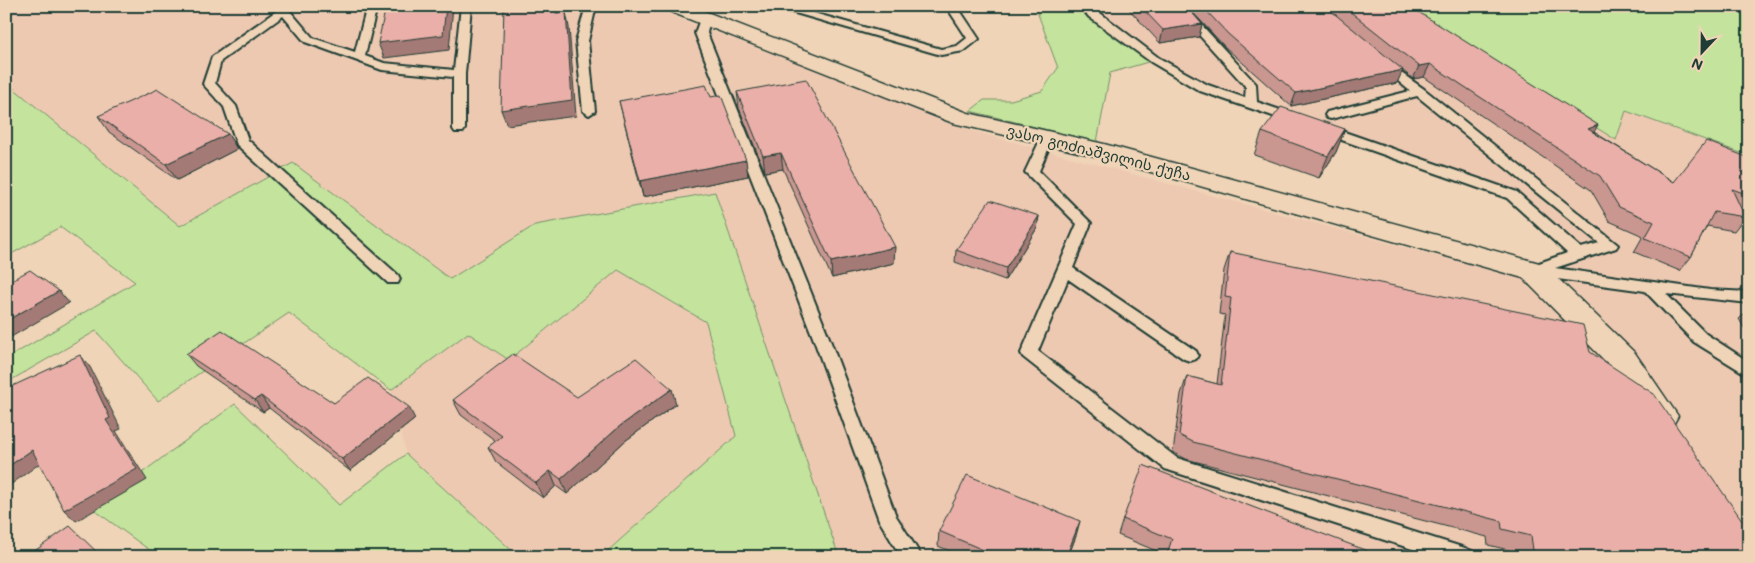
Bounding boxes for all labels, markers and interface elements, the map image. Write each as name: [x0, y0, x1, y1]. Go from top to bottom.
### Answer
north arrow: [1678, 28, 1728, 78]
text: N: [1688, 54, 1705, 75]
street label: ვასო გოძიაშვილის ქუჩა: [1005, 119, 1193, 185]

